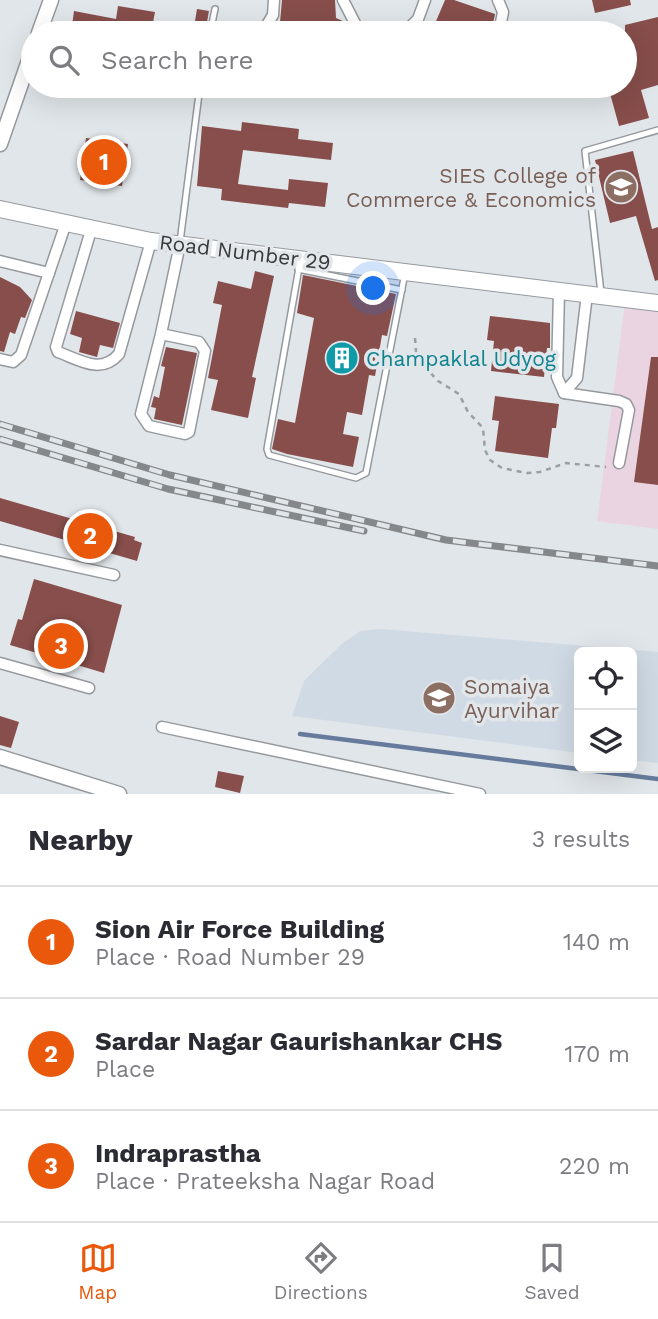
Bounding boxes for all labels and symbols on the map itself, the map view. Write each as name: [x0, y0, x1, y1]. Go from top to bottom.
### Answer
pin: 1: [81, 136, 127, 188]
place label: SIES College of Commerce & Economics: [346, 163, 596, 212]
school or university icon: SIES College of Commerce & Economics: [602, 168, 640, 206]
street label: Road Number 29: [158, 229, 332, 275]
your location: [356, 271, 390, 305]
building icon: Champaklal Udyog: [323, 339, 361, 377]
place label: Champaklal Udyog: [366, 346, 557, 371]
pin: 2: [67, 510, 113, 562]
pin: 3: [38, 620, 84, 672]
place label: Somaiya Ayurvihar: [464, 674, 560, 723]
school or university icon: Somaiya Ayurvihar: [420, 679, 458, 717]

